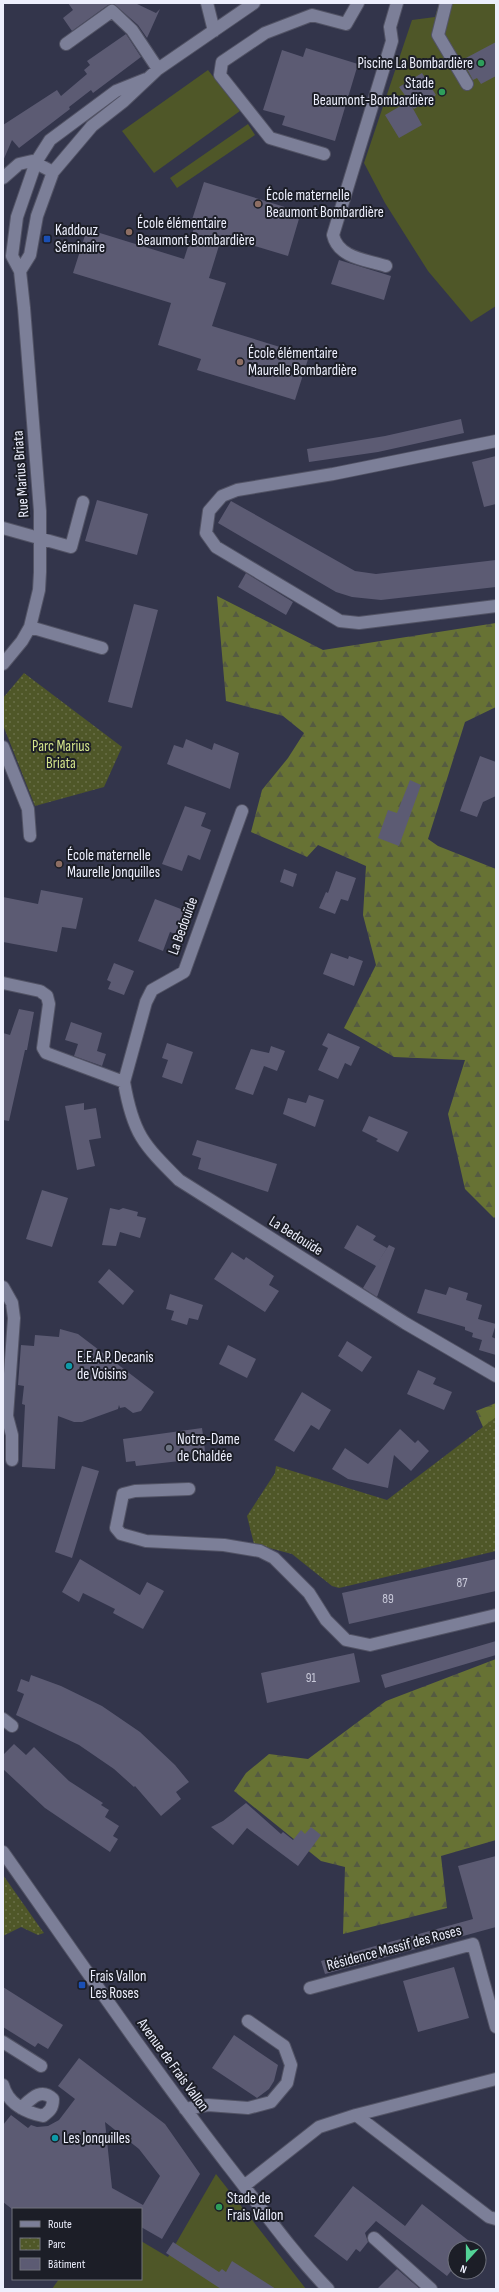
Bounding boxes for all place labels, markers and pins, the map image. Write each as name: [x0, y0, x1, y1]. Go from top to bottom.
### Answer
place label: Piscine La Bombardière: [357, 54, 473, 73]
marker: Piscine La Bombardière: [476, 58, 486, 68]
place label: Stade Beaumont-Bombardière: [313, 74, 434, 110]
marker: Stade Beaumont-Bombardière: [437, 87, 447, 97]
place label: École maternelle Beaumont Bombardière: [266, 186, 384, 222]
marker: École maternelle Beaumont Bombardière: [253, 199, 263, 209]
place label: École élémentaire Beaumont Bombardière: [137, 214, 255, 250]
place label: Kaddouz Séminaire: [55, 221, 105, 257]
marker: École élémentaire Beaumont Bombardière: [124, 227, 134, 237]
marker: Kaddouz Séminaire: [42, 234, 52, 244]
place label: École élémentaire Maurelle Bombardière: [248, 344, 357, 380]
marker: École élémentaire Maurelle Bombardière: [235, 357, 245, 367]
place label: École maternelle Maurelle Jonquilles: [67, 846, 160, 882]
marker: École maternelle Maurelle Jonquilles: [54, 859, 64, 869]
place label: E.E.A.P. Decanis de Voisins: [77, 1348, 154, 1384]
marker: E.E.A.P. Decanis de Voisins: [64, 1361, 74, 1371]
place label: Notre-Dame de Chaldée: [177, 1430, 240, 1466]
marker: Notre-Dame de Chaldée: [164, 1443, 174, 1453]
place label: Frais Vallon Les Roses: [90, 1967, 146, 2003]
marker: Frais Vallon Les Roses: [77, 1980, 87, 1990]
place label: Les Jonquilles: [63, 2129, 130, 2148]
marker: Les Jonquilles: [50, 2133, 60, 2143]
place label: Stade de Frais Vallon: [227, 2189, 283, 2225]
marker: Stade de Frais Vallon: [214, 2202, 224, 2212]

